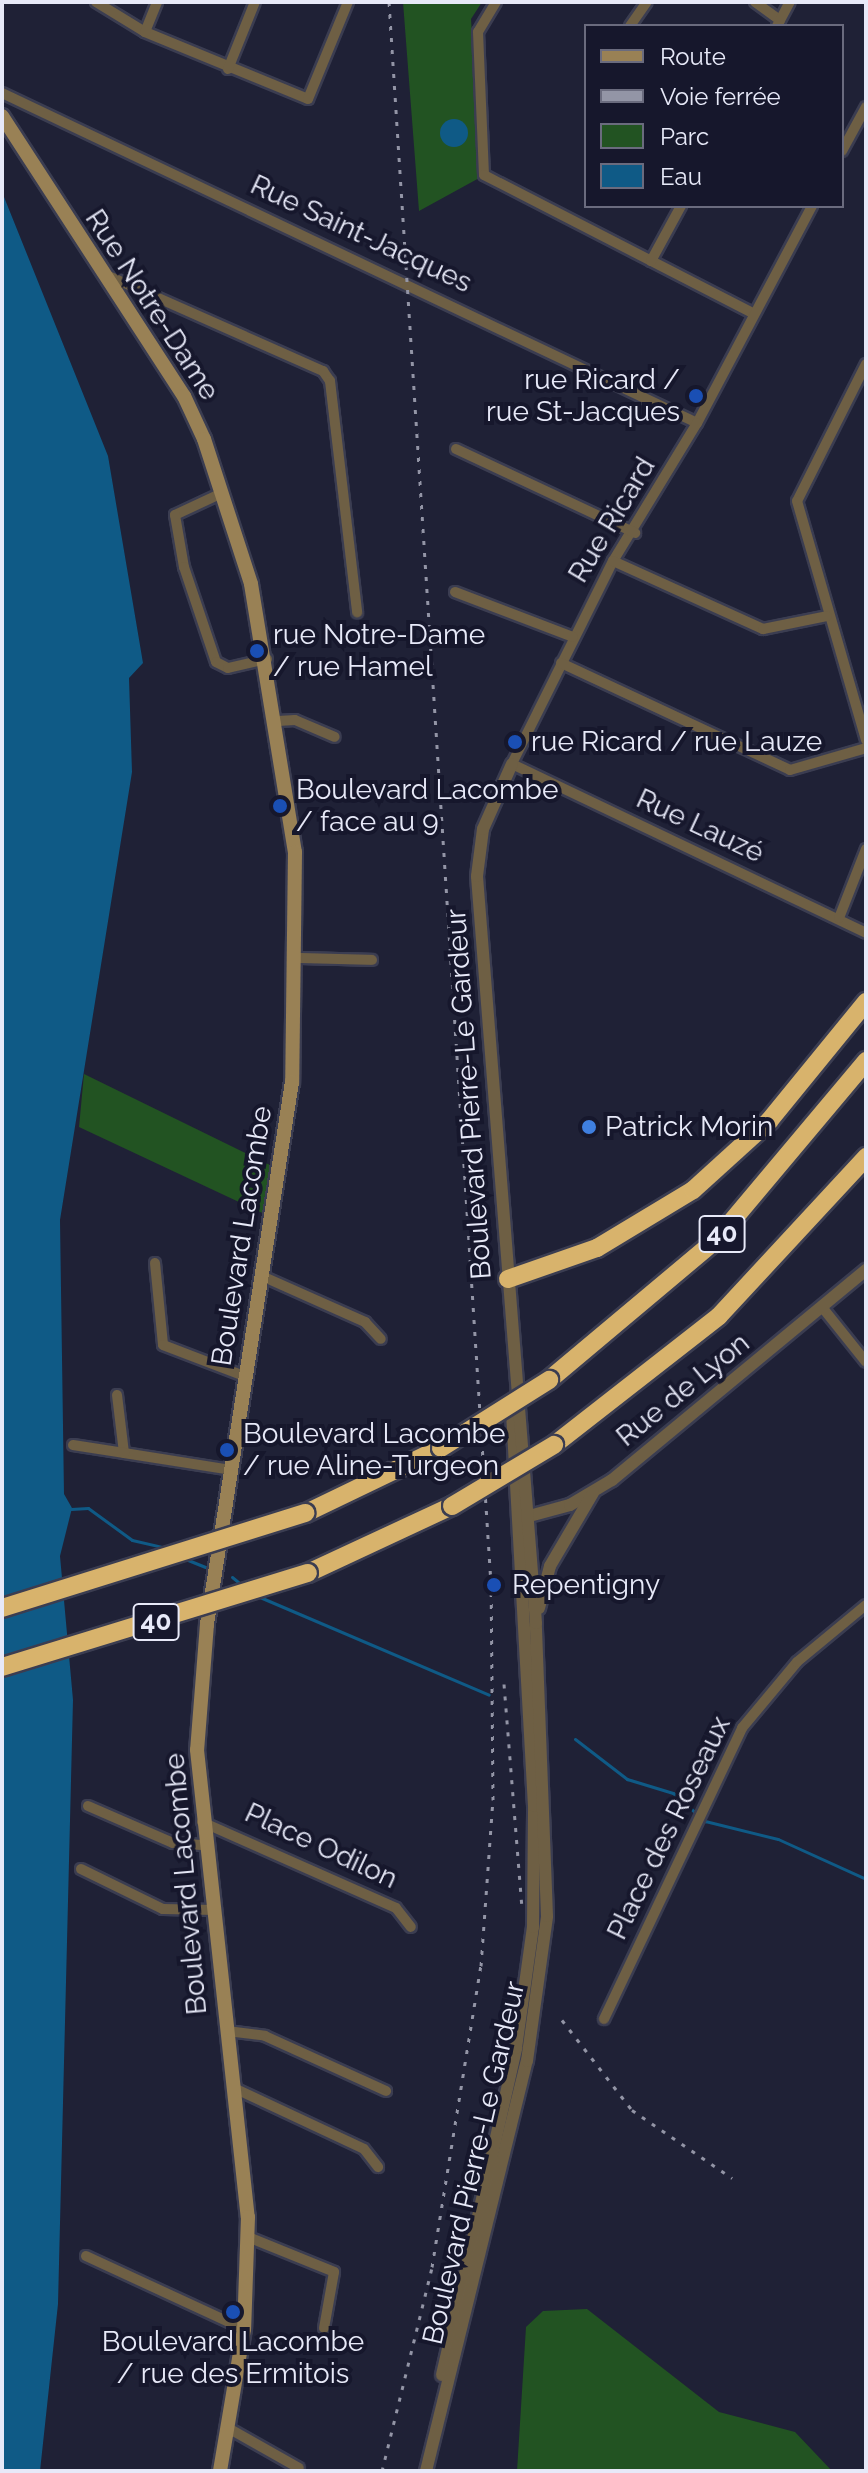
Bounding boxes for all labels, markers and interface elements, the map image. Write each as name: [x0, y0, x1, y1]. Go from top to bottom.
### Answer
legend: [584, 24, 844, 208]
text: Route: [660, 42, 726, 71]
text: Voie ferrée: [660, 82, 781, 111]
text: Parc: [660, 122, 709, 151]
text: Eau: [660, 162, 702, 191]
street label: Rue Saint-Jacques: [245, 168, 477, 300]
street label: Rue Notre-Dame: [78, 203, 226, 407]
place label: rue Ricard / rue St-Jacques: [486, 363, 680, 429]
marker: rue Ricard / rue St-Jacques: [687, 387, 705, 405]
street label: Rue Ricard: [562, 451, 662, 589]
place label: rue Notre-Dame / rue Hamel: [273, 618, 485, 684]
marker: rue Notre-Dame / rue Hamel: [248, 642, 266, 660]
place label: rue Ricard / rue Lauze: [531, 725, 822, 759]
marker: rue Ricard / rue Lauze: [506, 733, 524, 751]
place label: Boulevard Lacombe / face au 9: [296, 773, 558, 839]
street label: Rue Lauzé: [631, 782, 769, 870]
marker: Boulevard Lacombe / face au 9: [271, 797, 289, 815]
street label: Boulevard Pierre-Le Gardeur: [439, 908, 499, 1280]
street label: Boulevard Lacombe: [205, 1104, 279, 1368]
place label: Patrick Morin: [605, 1110, 773, 1144]
marker: Patrick Morin: [580, 1118, 598, 1136]
road number: 40: [698, 1212, 746, 1256]
street label: Rue de Lyon: [610, 1326, 756, 1454]
place label: Boulevard Lacombe / rue Aline-Turgeon: [243, 1417, 505, 1483]
marker: Boulevard Lacombe / rue Aline-Turgeon: [218, 1441, 236, 1459]
place label: Repentigny: [512, 1568, 660, 1602]
marker: Repentigny: [483, 1574, 505, 1596]
road number: 40: [132, 1600, 180, 1644]
street label: Place des Roseaux: [600, 1711, 738, 1945]
street label: Boulevard Lacombe: [158, 1752, 214, 2016]
street label: Place Odilon: [239, 1796, 403, 1896]
street label: Boulevard Pierre-Le Gardeur: [416, 1978, 532, 2348]
marker: Boulevard Lacombe / rue des Ermitois: [224, 2303, 242, 2321]
place label: Boulevard Lacombe / rue des Ermitois: [102, 2325, 364, 2391]

